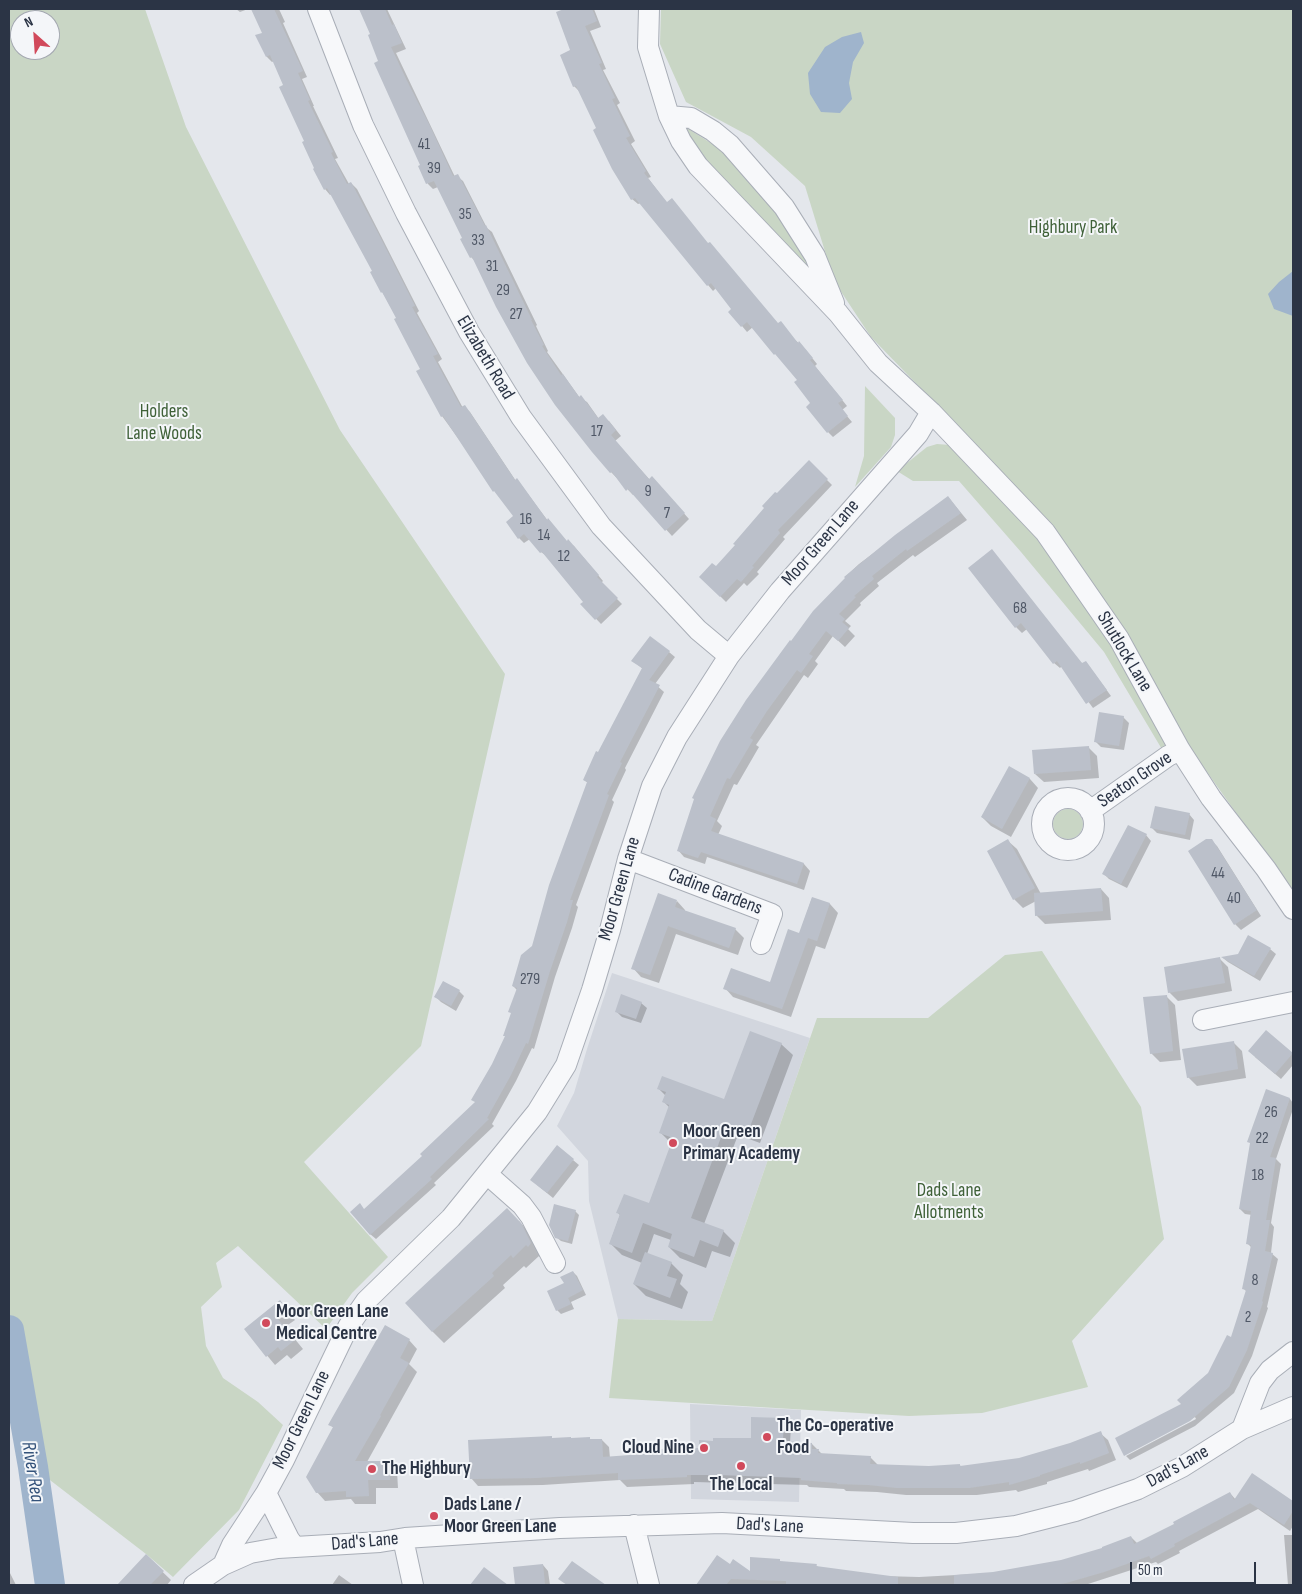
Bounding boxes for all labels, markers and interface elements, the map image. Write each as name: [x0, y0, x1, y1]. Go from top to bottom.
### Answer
north arrow: [10, 10, 60, 60]
text: N: [22, 13, 36, 31]
house number: 41: [418, 135, 430, 155]
house number: 39: [427, 159, 441, 179]
house number: 35: [458, 205, 472, 225]
park label: Highbury Park: [1029, 217, 1117, 239]
house number: 33: [471, 231, 485, 251]
house number: 31: [486, 257, 498, 277]
house number: 29: [496, 281, 510, 301]
house number: 27: [509, 305, 523, 325]
street label: Elizabeth Road: [451, 312, 519, 404]
park label: Holders Lane Woods: [126, 401, 202, 445]
house number: 17: [591, 422, 603, 442]
house number: 9: [644, 482, 652, 502]
street label: Moor Green Lane: [777, 495, 865, 591]
house number: 7: [664, 504, 670, 524]
house number: 16: [520, 510, 532, 530]
house number: 14: [538, 526, 550, 546]
house number: 12: [558, 547, 570, 567]
house number: 68: [1013, 599, 1027, 619]
street label: Shutlock Lane: [1091, 608, 1157, 696]
street label: Seaton Grove: [1093, 747, 1177, 813]
street label: Moor Green Lane: [594, 835, 646, 943]
street label: Cadine Gardens: [665, 864, 765, 920]
house number: 44: [1211, 864, 1225, 884]
house number: 40: [1227, 889, 1241, 909]
house number: 279: [520, 970, 540, 990]
house number: 26: [1264, 1103, 1278, 1123]
place label: Moor Green Primary Academy: [683, 1121, 800, 1165]
house number: 22: [1255, 1129, 1269, 1149]
marker: Moor Green Primary Academy: [667, 1137, 679, 1149]
house number: 18: [1252, 1166, 1264, 1186]
park label: Dads Lane Allotments: [914, 1180, 984, 1224]
house number: 8: [1251, 1271, 1259, 1291]
place label: Moor Green Lane Medical Centre: [276, 1301, 389, 1345]
house number: 2: [1245, 1308, 1251, 1328]
marker: Moor Green Lane Medical Centre: [260, 1317, 272, 1329]
street label: Moor Green Lane: [268, 1367, 336, 1473]
place label: The Co-operative Food: [777, 1415, 894, 1459]
marker: The Co-operative Food: [761, 1431, 773, 1443]
place label: Cloud Nine: [622, 1437, 694, 1459]
water label: River Rea: [15, 1440, 49, 1504]
street label: Dad's Lane: [1143, 1441, 1213, 1493]
marker: Cloud Nine: [698, 1442, 710, 1454]
place label: The Highbury: [382, 1458, 471, 1480]
marker: The Local: [735, 1460, 747, 1472]
marker: The Highbury: [366, 1463, 378, 1475]
place label: The Local: [710, 1474, 772, 1496]
place label: Dads Lane / Moor Green Lane: [444, 1494, 557, 1538]
marker: Dads Lane / Moor Green Lane: [428, 1510, 440, 1522]
street label: Dad's Lane: [736, 1513, 804, 1539]
street label: Dad's Lane: [330, 1528, 400, 1556]
scale bar: [1132, 1552, 1258, 1584]
text: 50 m: [1138, 1561, 1163, 1580]

